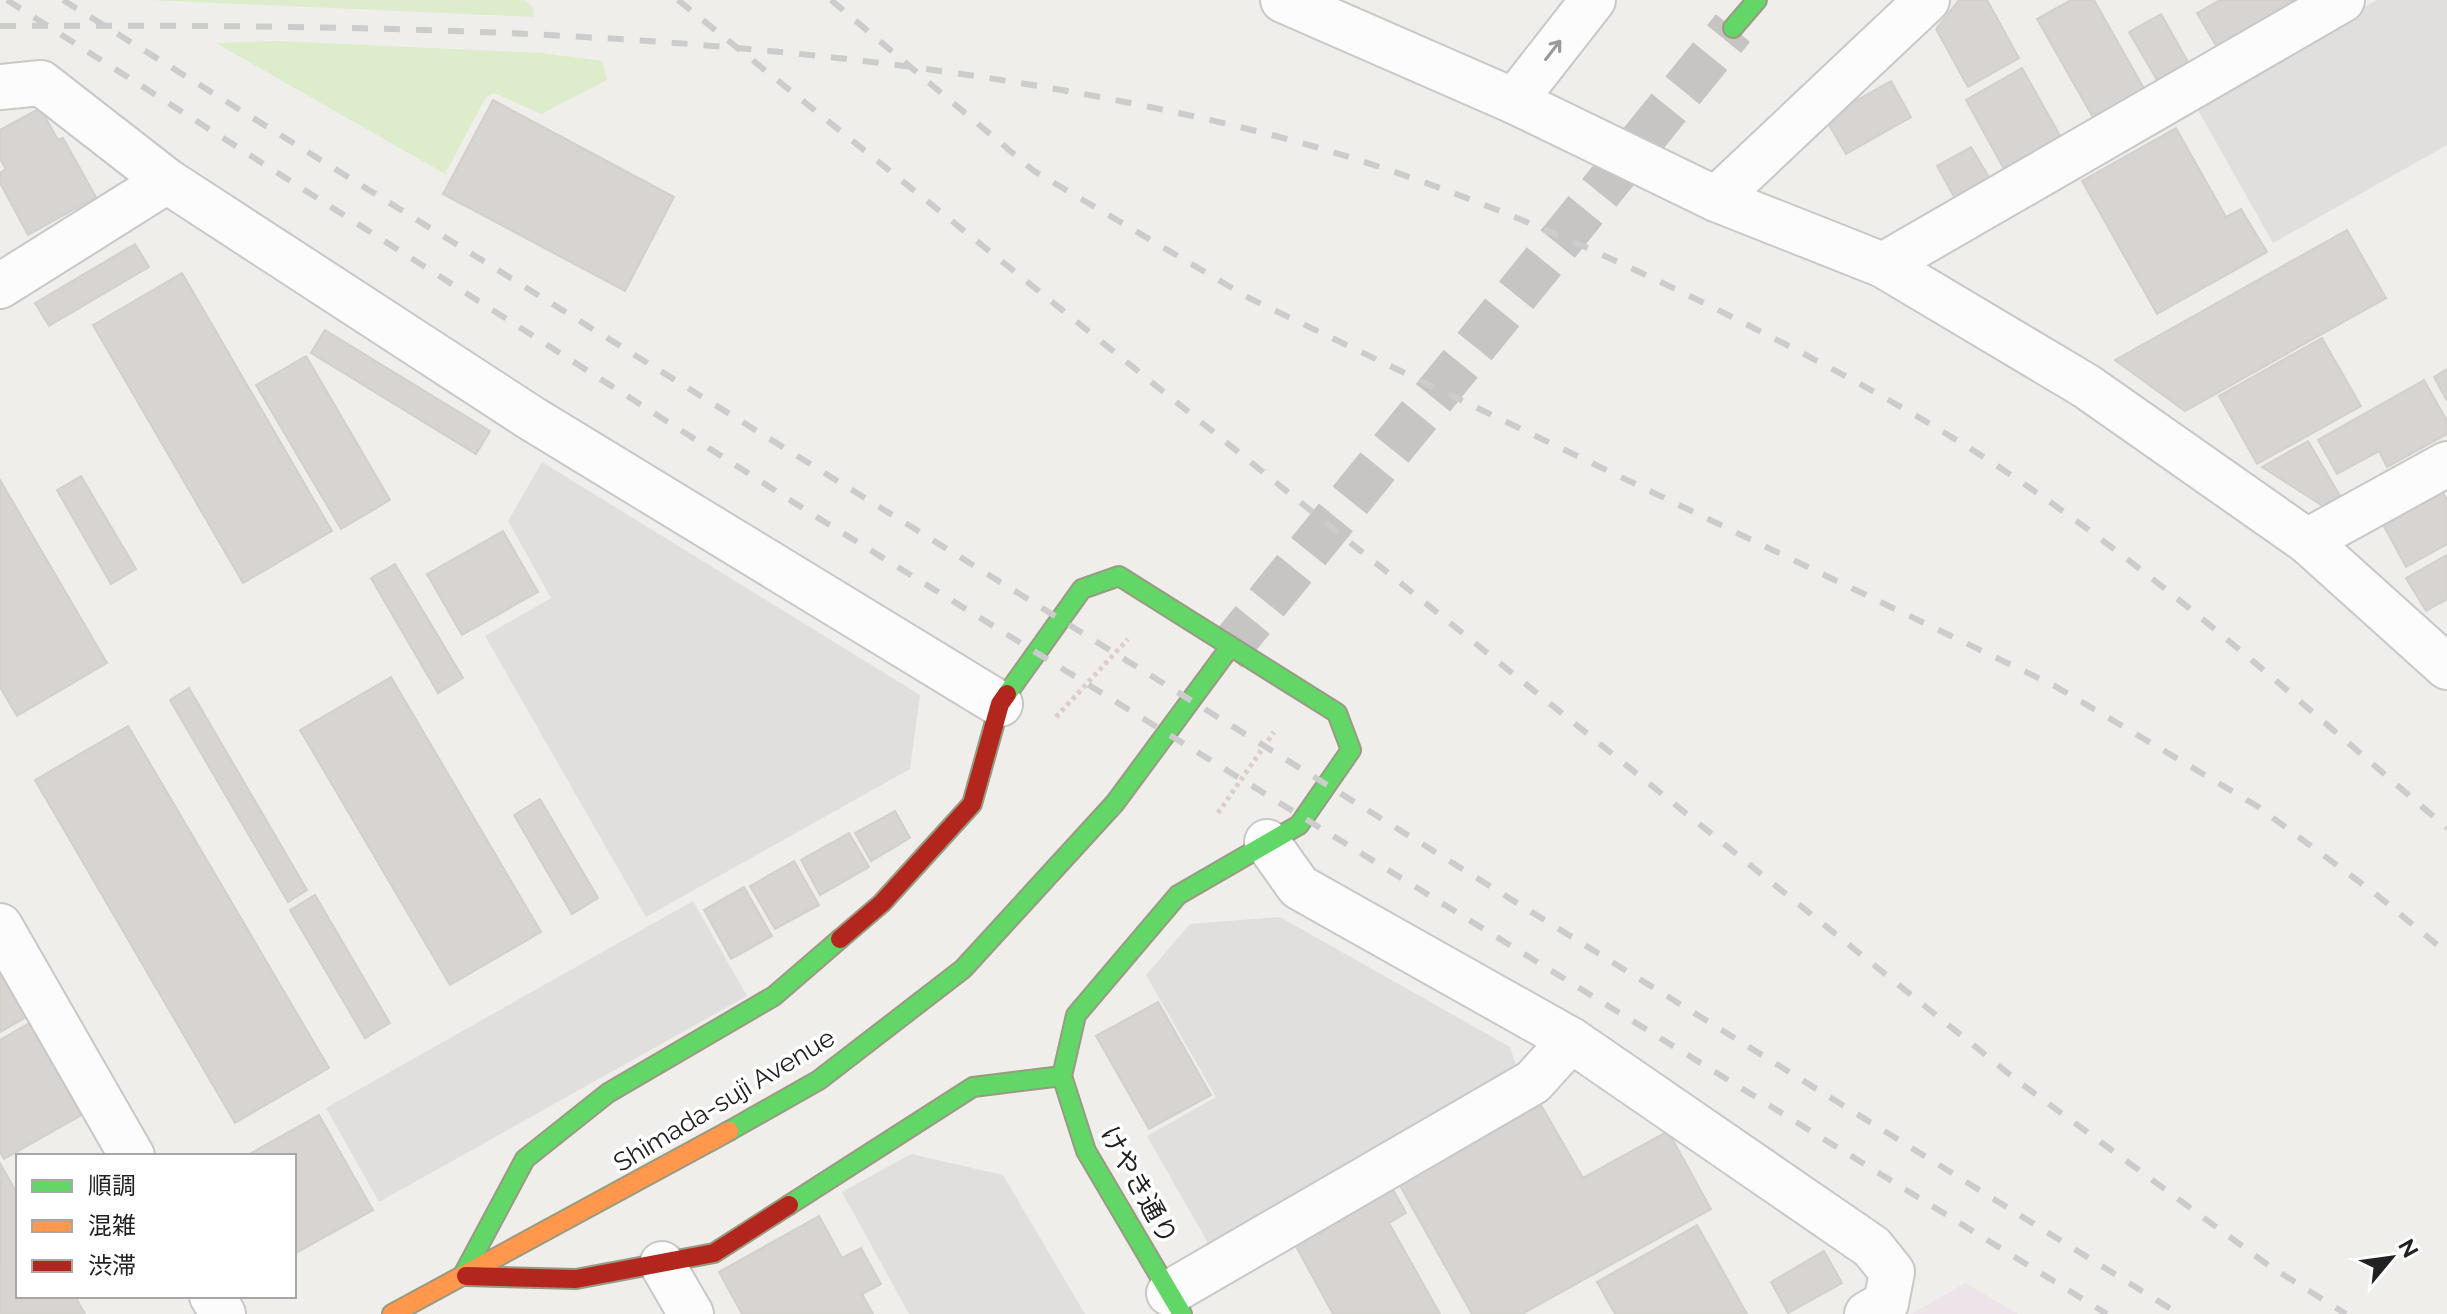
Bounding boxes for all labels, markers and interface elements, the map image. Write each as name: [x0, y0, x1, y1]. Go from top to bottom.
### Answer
one-way arrow: [1545, 40, 1562, 61]
street label: Shimada-suji Avenue: [608, 1022, 840, 1178]
street label: けやき通り: [1094, 1121, 1184, 1249]
legend: [16, 1154, 296, 1298]
text: 順調: [88, 1171, 136, 1200]
text: 混雑: [88, 1211, 136, 1240]
north arrow: [2351, 1218, 2431, 1298]
text: N: [2393, 1235, 2424, 1262]
text: 渋滞: [88, 1251, 136, 1280]

